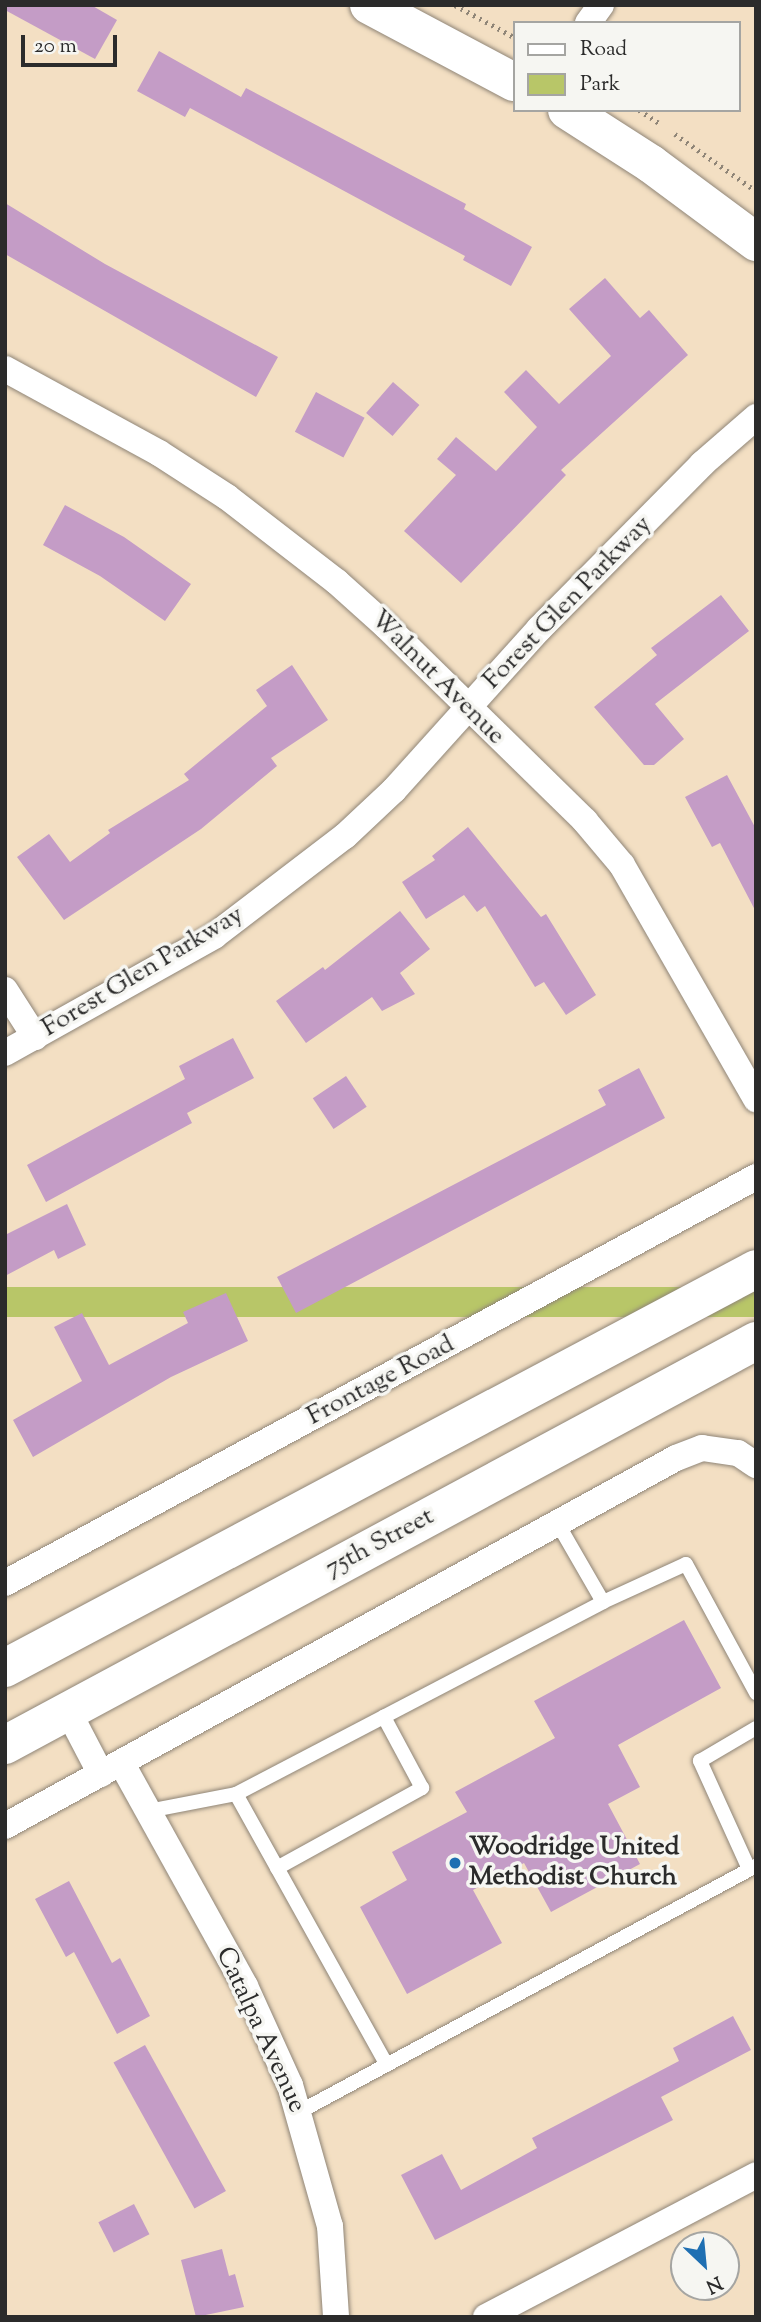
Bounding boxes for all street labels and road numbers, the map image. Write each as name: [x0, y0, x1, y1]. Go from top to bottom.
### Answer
street label: Forest Glen Parkway: [477, 510, 659, 696]
street label: Walnut Avenue: [363, 604, 511, 752]
street label: Forest Glen Parkway: [37, 900, 249, 1044]
street label: Frontage Road: [302, 1329, 460, 1433]
street label: 75th Street: [320, 1501, 440, 1585]
street label: Catalpa Avenue: [208, 1942, 312, 2118]

